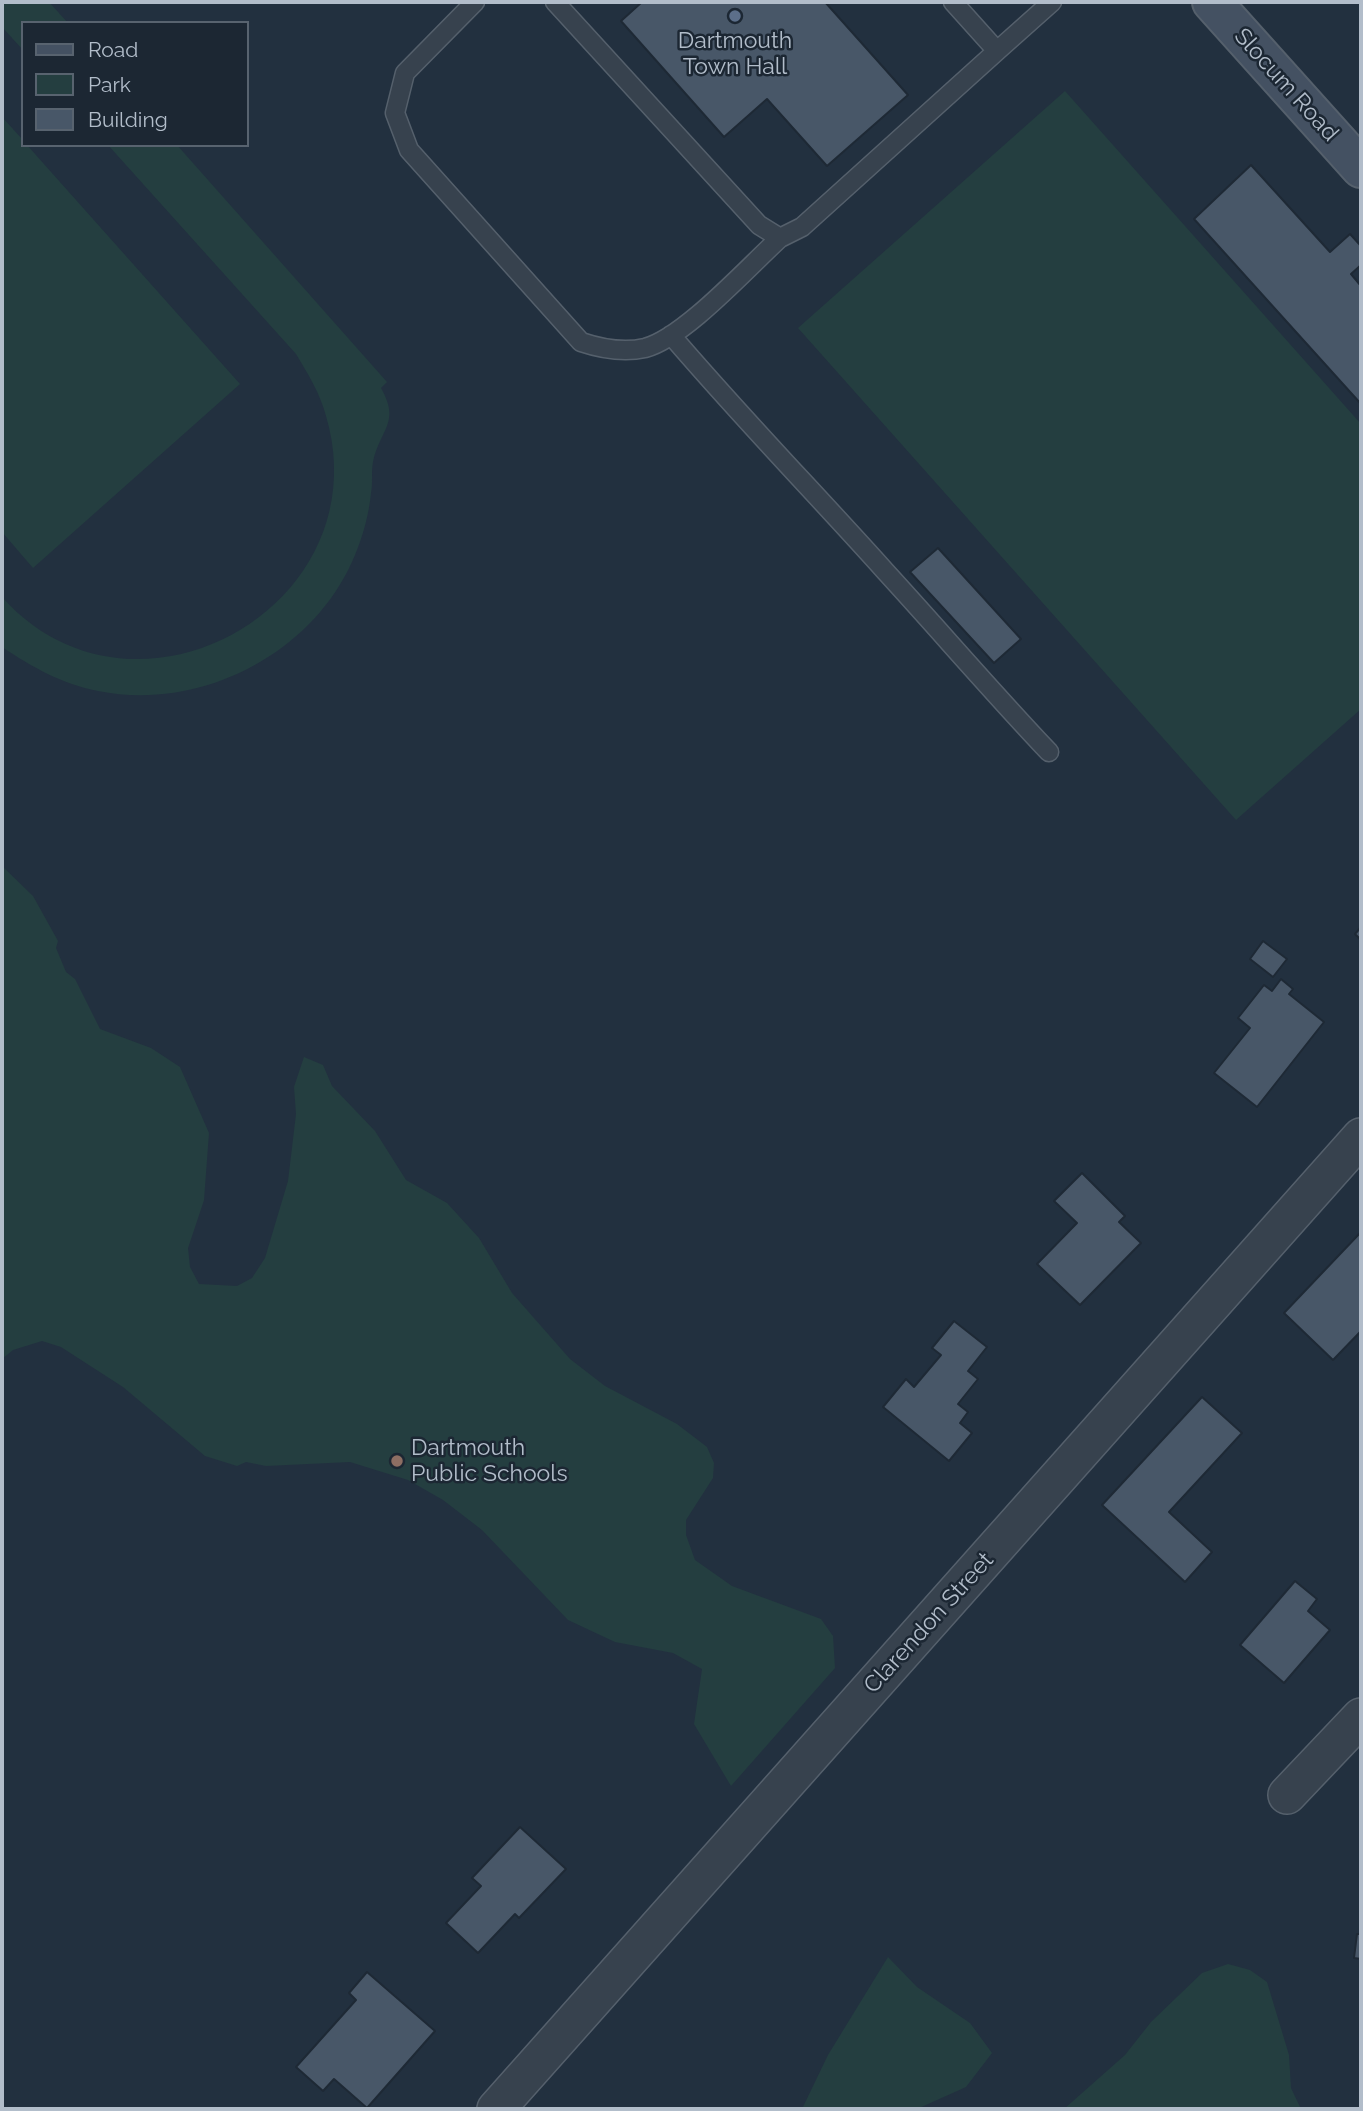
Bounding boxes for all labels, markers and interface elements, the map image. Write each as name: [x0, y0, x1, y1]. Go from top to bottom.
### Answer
marker: Dartmouth Town Hall: [727, 8, 743, 24]
legend: [21, 21, 248, 147]
street label: Slocum Road: [1228, 23, 1344, 147]
place label: Dartmouth Town Hall: [678, 27, 792, 81]
text: Road: [88, 37, 138, 62]
text: Park: [88, 72, 131, 97]
text: Building: [88, 107, 168, 132]
place label: Dartmouth Public Schools: [411, 1434, 568, 1488]
marker: Dartmouth Public Schools: [389, 1453, 405, 1469]
street label: Clarendon Street: [858, 1547, 1000, 1699]

